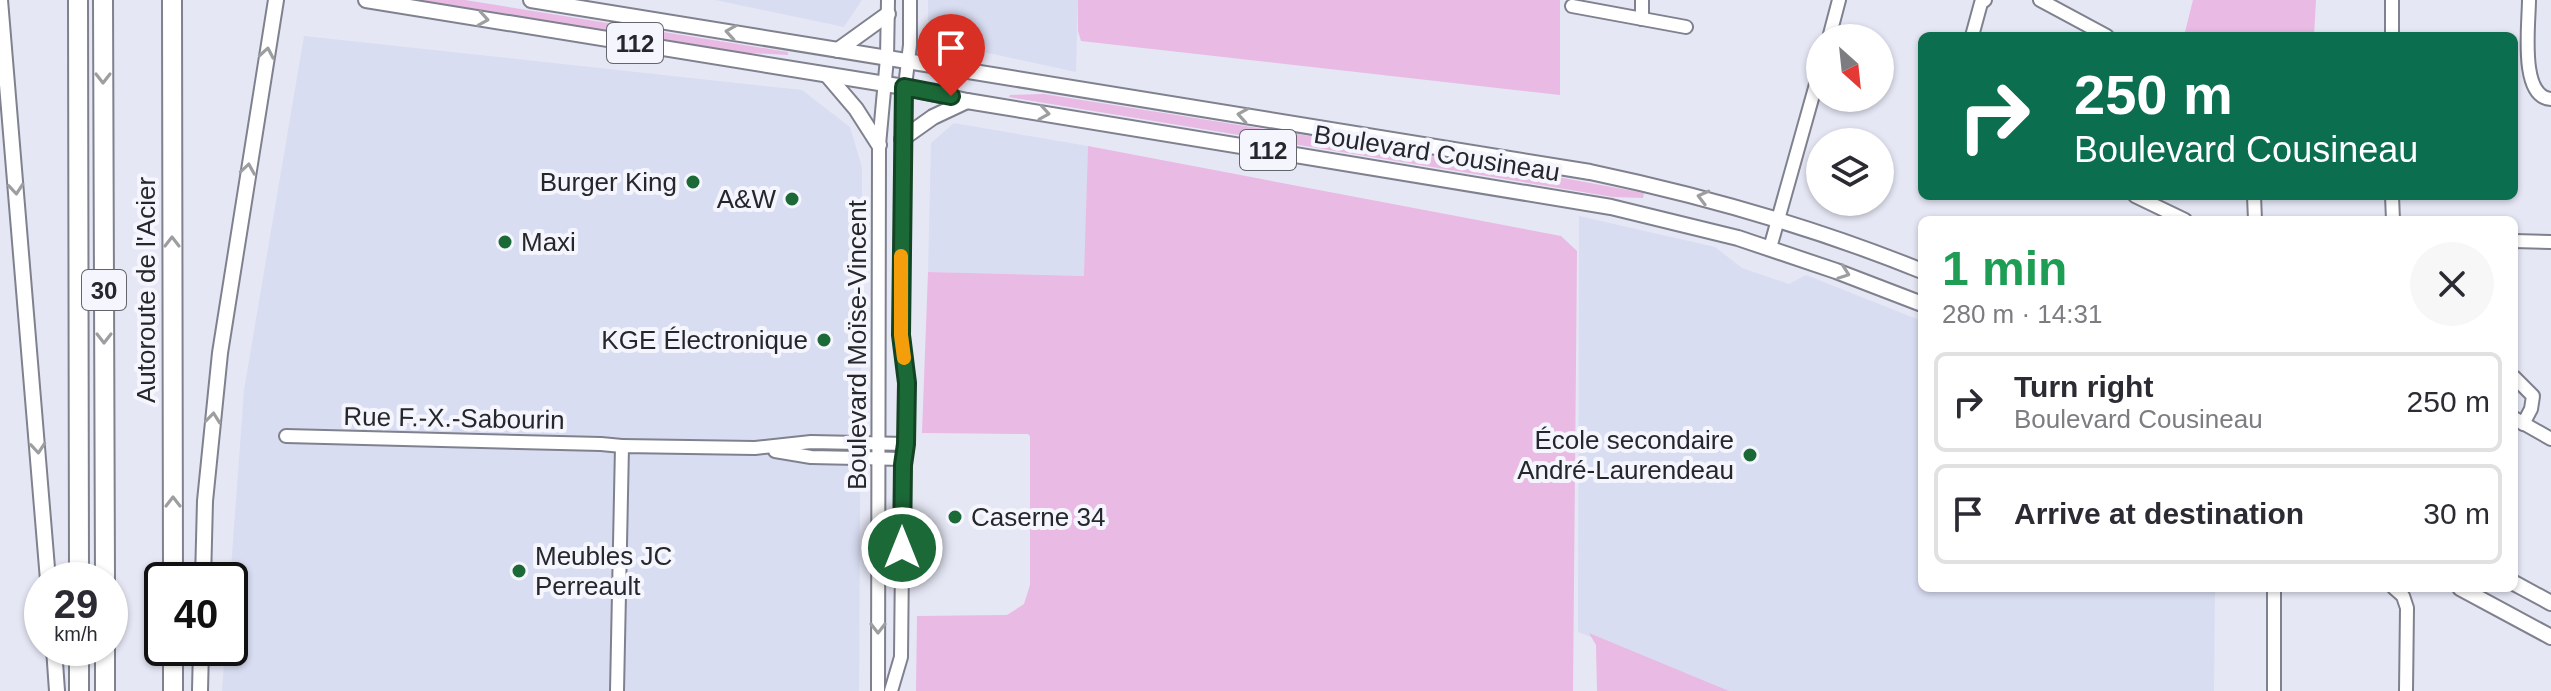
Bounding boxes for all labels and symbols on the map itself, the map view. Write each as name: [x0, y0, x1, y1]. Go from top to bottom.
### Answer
one-way arrow: [476, 10, 490, 27]
pin: [917, 14.0, 985, 96]
road number: 112: [607, 23, 663, 63]
north arrow: [1806, 24, 1894, 112]
one-way arrow: [724, 25, 738, 42]
one-way arrow: [258, 46, 275, 60]
one-way arrow: [94, 72, 112, 85]
one-way arrow: [1037, 104, 1051, 121]
one-way arrow: [1236, 107, 1249, 124]
street label: Boulevard Cousineau: [1312, 119, 1562, 187]
road number: 112: [1240, 130, 1296, 170]
one-way arrow: [239, 162, 256, 176]
place label: Burger King: [540, 167, 677, 197]
marker: Burger King: [684, 173, 702, 191]
street label: Autoroute de l'Acier: [131, 177, 161, 403]
one-way arrow: [8, 183, 25, 196]
place label: A&W: [717, 184, 776, 214]
marker: A&W: [783, 190, 801, 208]
one-way arrow: [1696, 190, 1710, 206]
street label: Boulevard Moïse-Vincent: [842, 199, 872, 490]
place label: Maxi: [521, 227, 576, 257]
marker: Maxi: [496, 233, 514, 251]
one-way arrow: [163, 235, 181, 248]
one-way arrow: [1836, 263, 1850, 280]
road number: 30: [82, 270, 126, 310]
place label: KGE Électronique: [601, 325, 808, 355]
marker: KGE Électronique: [815, 331, 833, 349]
one-way arrow: [95, 332, 113, 345]
street label: Rue F.-X.-Sabourin: [343, 401, 565, 435]
one-way arrow: [205, 412, 222, 425]
place label: École secondaire André-Laurendeau: [1517, 425, 1734, 485]
one-way arrow: [29, 442, 46, 455]
marker: École secondaire André-Laurendeau: [1741, 446, 1759, 464]
one-way arrow: [164, 495, 182, 508]
place label: Caserne 34: [971, 502, 1105, 532]
position arrow: [860, 506, 944, 590]
marker: Caserne 34: [946, 508, 964, 526]
place label: Meubles JC Perreault: [535, 541, 672, 601]
speed limit sign: 40: [144, 562, 248, 666]
marker: Meubles JC Perreault: [510, 562, 528, 580]
one-way arrow: [869, 622, 887, 635]

